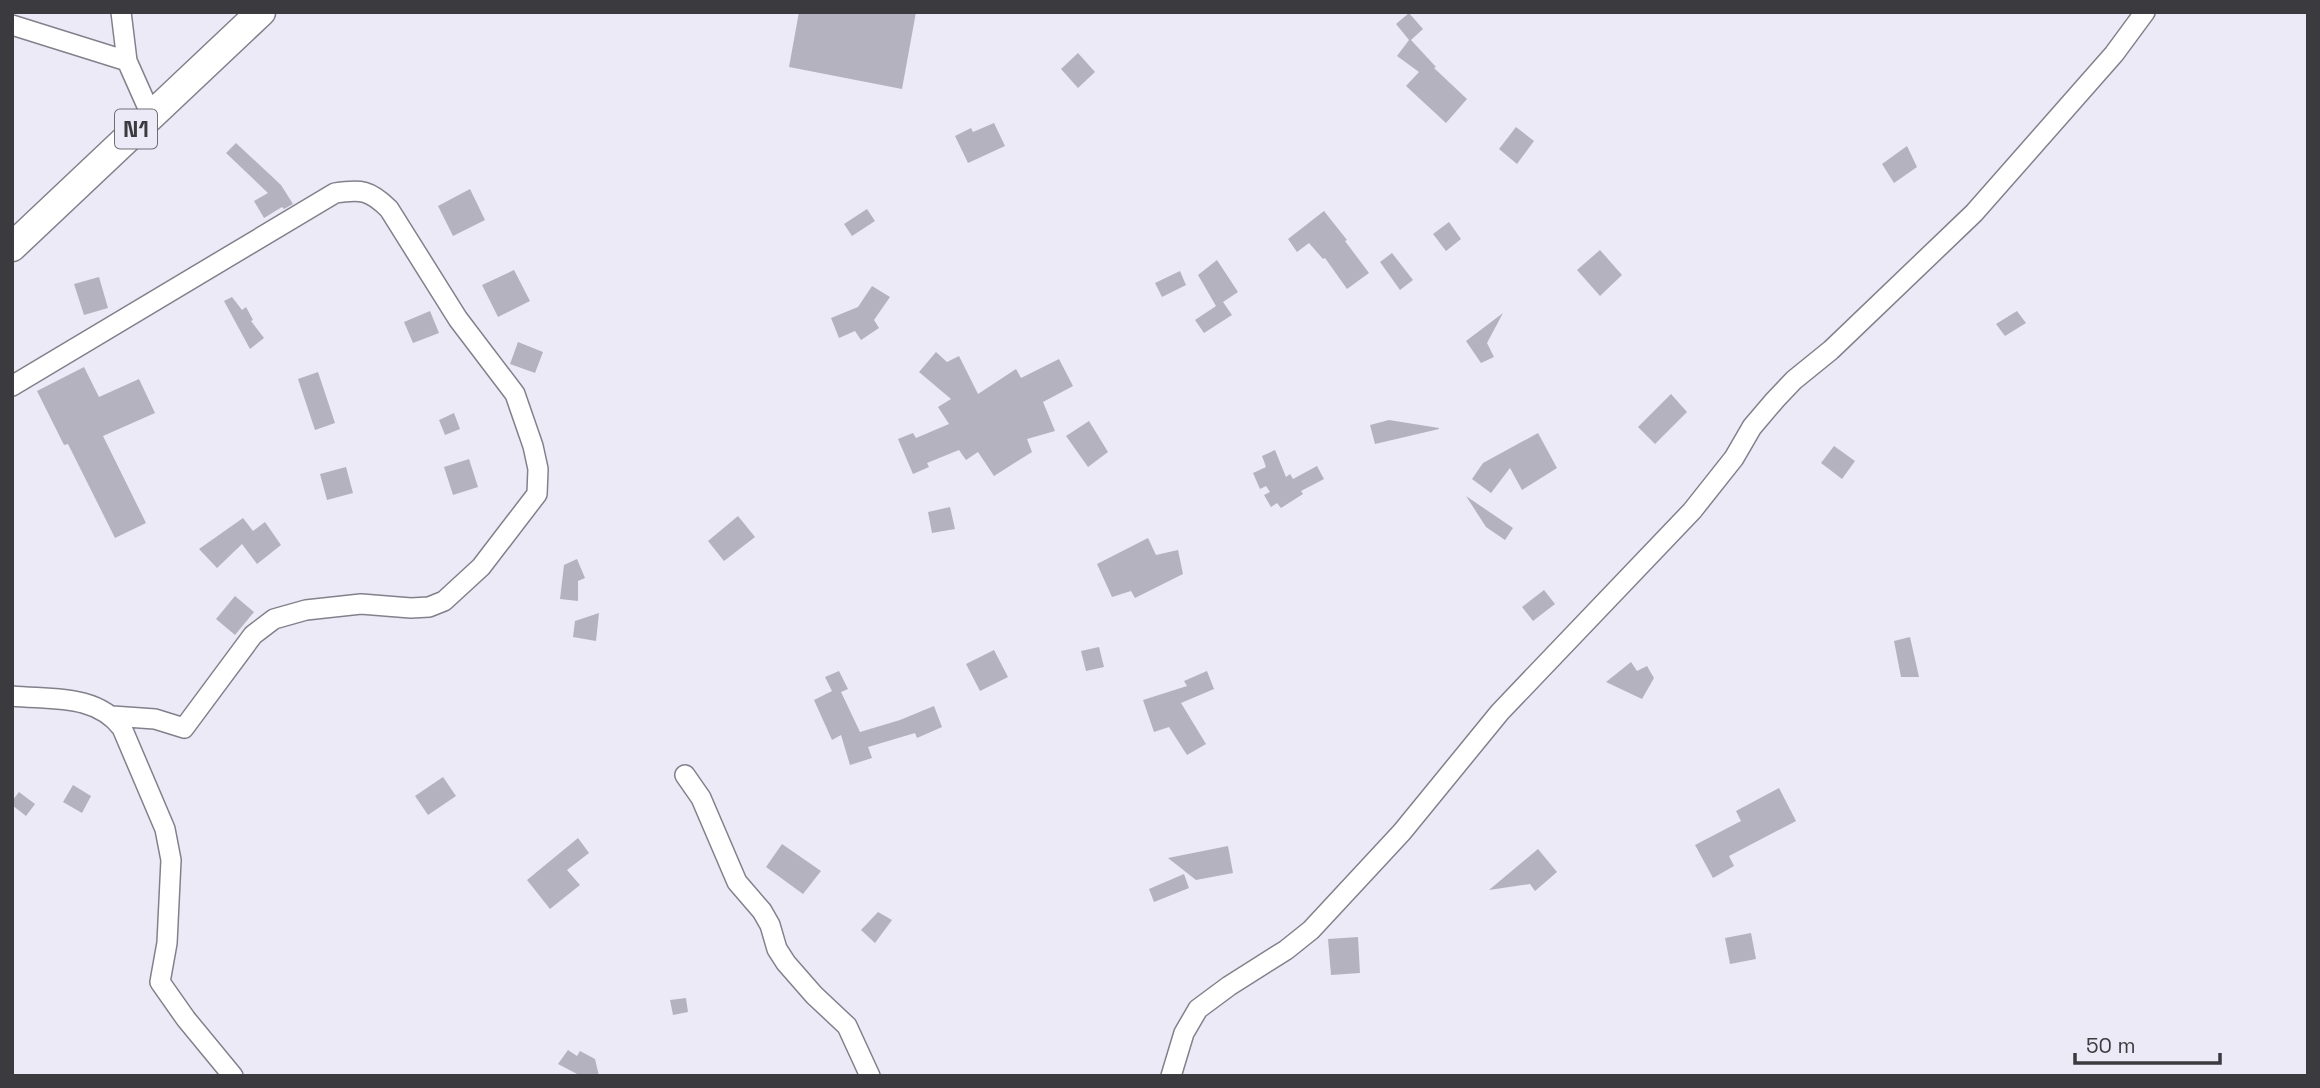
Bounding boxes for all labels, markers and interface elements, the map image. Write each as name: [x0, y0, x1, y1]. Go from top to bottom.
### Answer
road number: N1: [115, 110, 157, 148]
scale bar: [2075, 1021, 2220, 1066]
text: 50 m: [2086, 1032, 2136, 1059]

